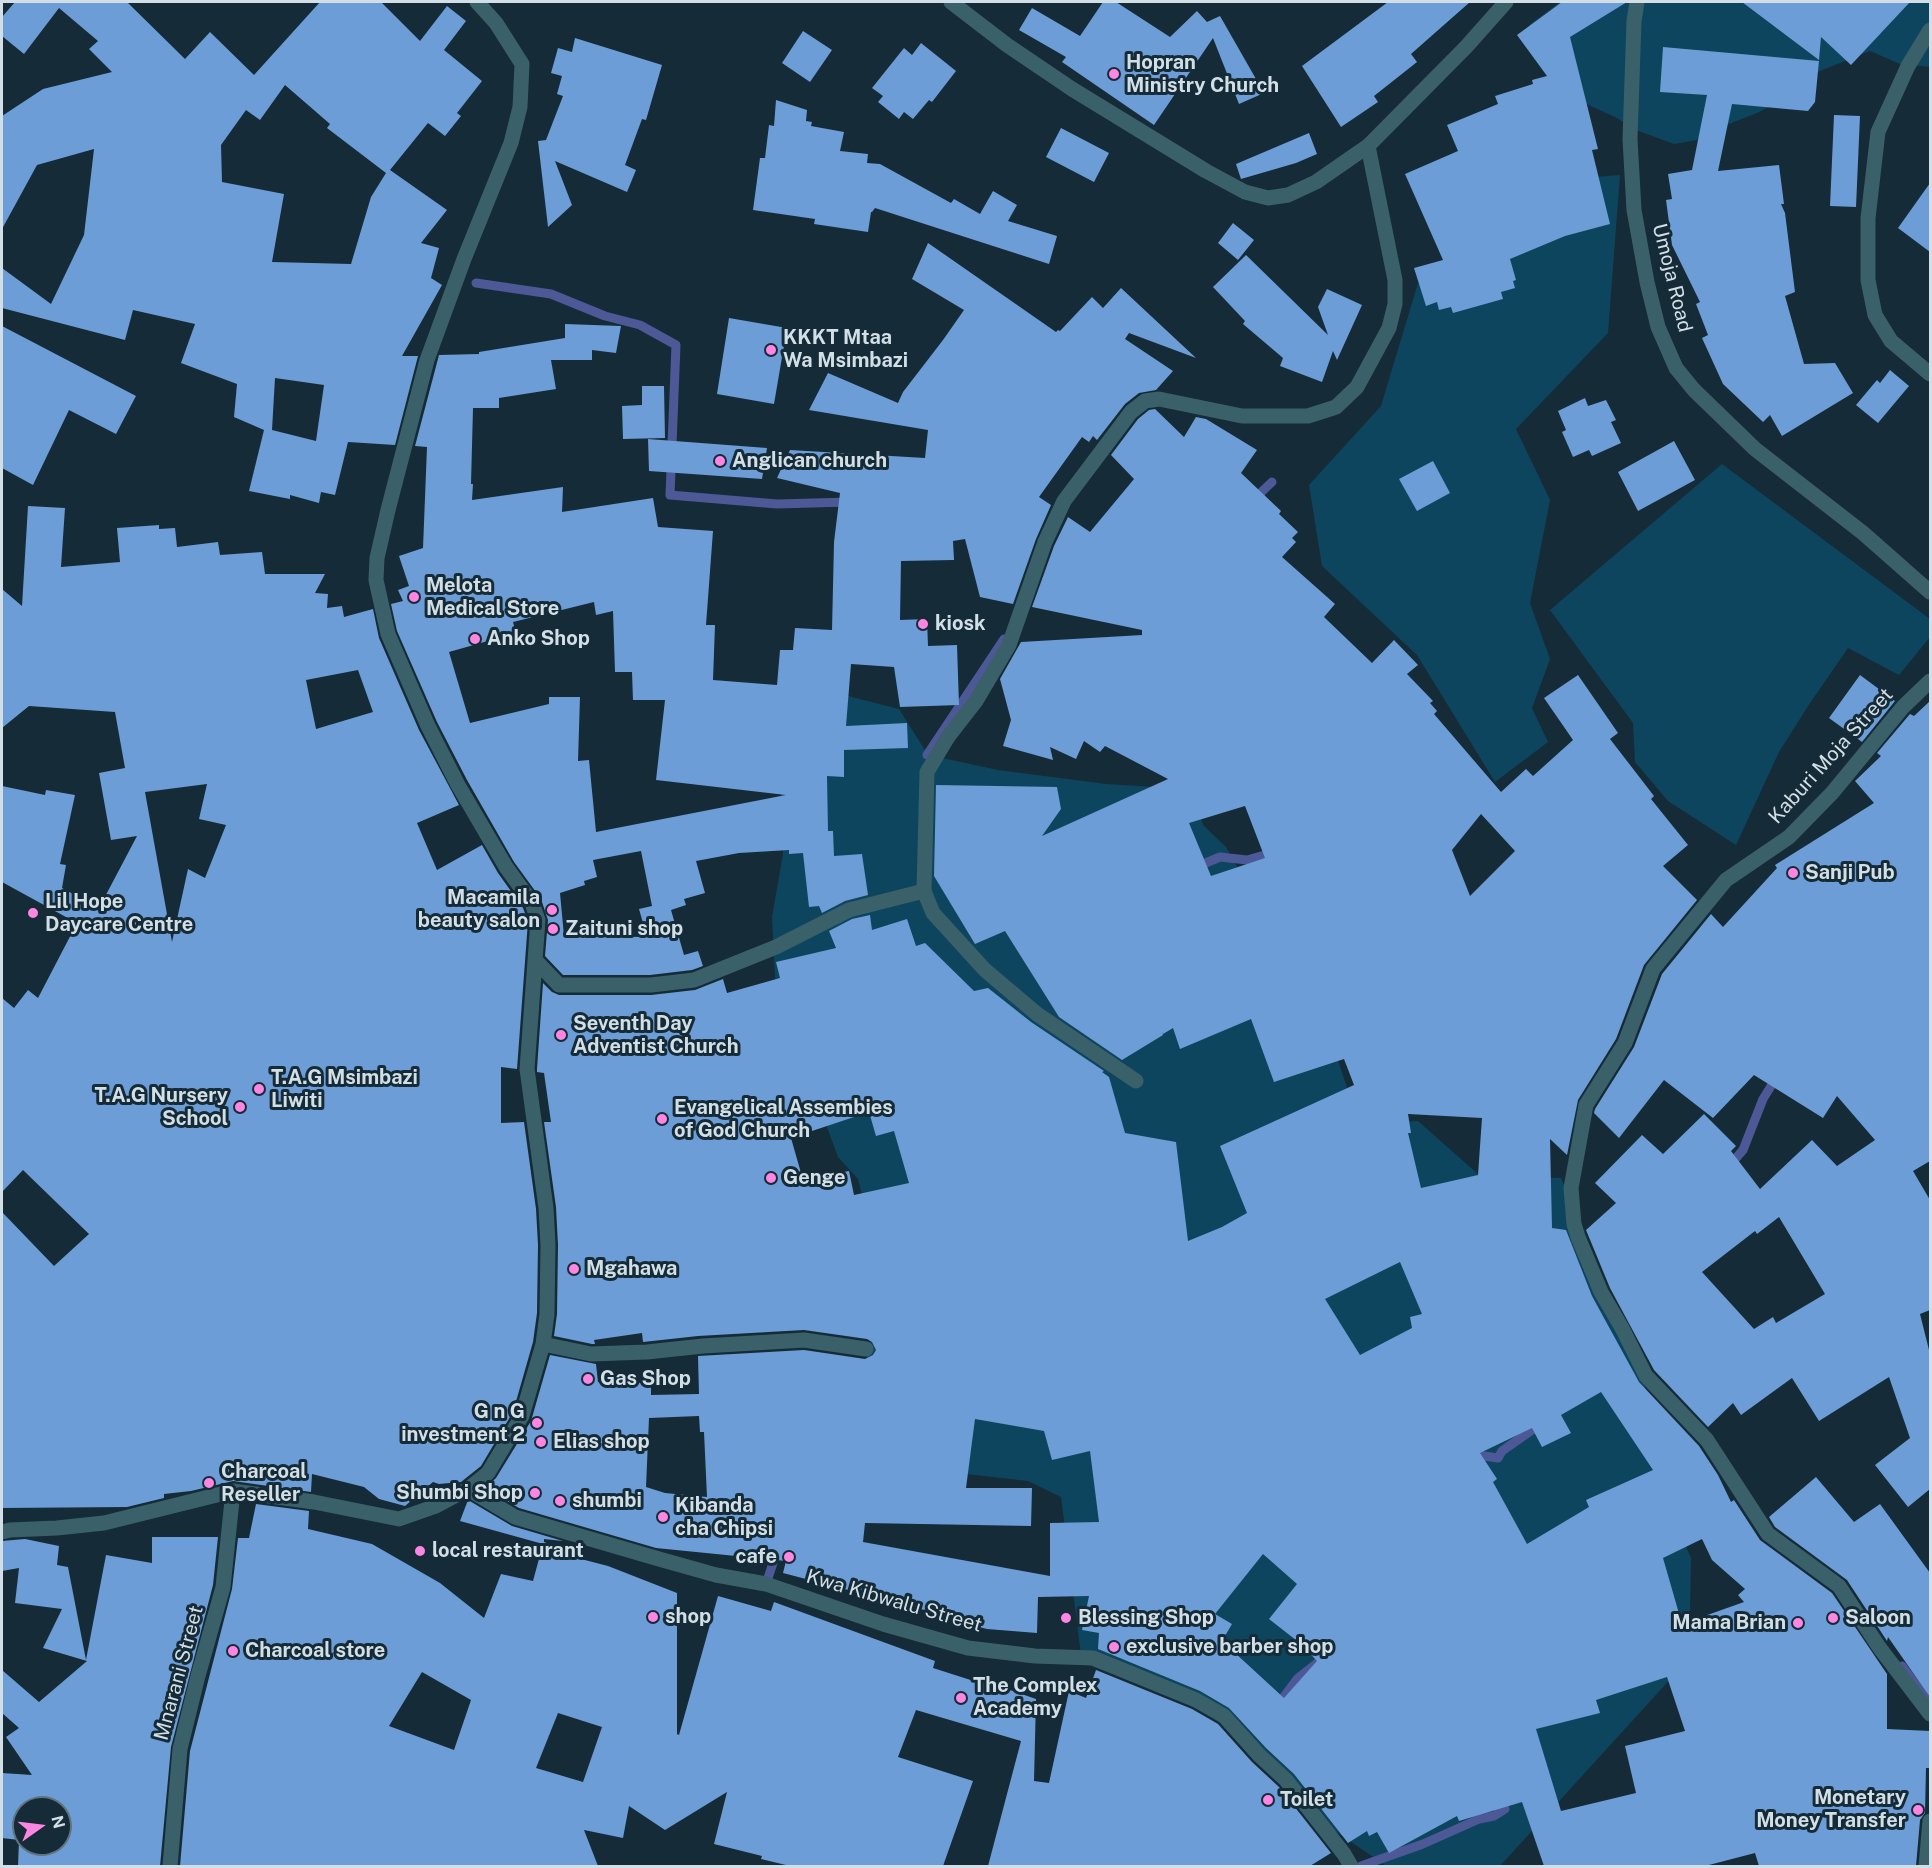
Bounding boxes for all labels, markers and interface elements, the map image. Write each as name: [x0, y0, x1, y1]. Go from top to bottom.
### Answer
place label: Hopran Ministry Church: [1126, 51, 1279, 98]
marker: Hopran Ministry Church: [1107, 67, 1121, 81]
street label: Umoja Road: [1647, 221, 1697, 335]
place label: KKKT Mtaa Wa Msimbazi: [783, 326, 908, 373]
marker: KKKT Mtaa Wa Msimbazi: [764, 343, 778, 357]
place label: Anglican church: [732, 449, 887, 473]
marker: Anglican church: [713, 454, 727, 468]
place label: Melota Medical Store: [426, 574, 559, 621]
marker: Melota Medical Store: [407, 590, 421, 604]
place label: kiosk: [935, 612, 986, 636]
marker: kiosk: [916, 617, 930, 631]
place label: Anko Shop: [487, 627, 590, 651]
marker: Anko Shop: [468, 632, 482, 646]
street label: Kaburi Moja Street: [1764, 683, 1898, 829]
place label: Sanji Pub: [1805, 861, 1895, 885]
marker: Sanji Pub: [1786, 866, 1800, 880]
place label: Macamila beauty salon: [418, 886, 540, 933]
place label: Lil Hope Daycare Centre: [45, 890, 193, 937]
marker: Macamila beauty salon: [545, 903, 559, 917]
marker: Lil Hope Daycare Centre: [26, 906, 40, 920]
place label: Zaituni shop: [565, 917, 683, 941]
marker: Zaituni shop: [546, 922, 560, 936]
place label: Seventh Day Adventist Church: [573, 1012, 739, 1059]
marker: Seventh Day Adventist Church: [554, 1028, 568, 1042]
place label: T.A.G Msimbazi Liwiti: [271, 1066, 418, 1113]
marker: T.A.G Msimbazi Liwiti: [252, 1082, 266, 1096]
place label: T.A.G Nursery School: [94, 1084, 228, 1131]
place label: Evangelical Assembies of God Church: [674, 1096, 893, 1143]
marker: T.A.G Nursery School: [233, 1100, 247, 1114]
marker: Evangelical Assembies of God Church: [655, 1112, 669, 1126]
place label: Genge: [783, 1166, 845, 1190]
marker: Genge: [764, 1171, 778, 1185]
place label: Mgahawa: [586, 1257, 677, 1281]
marker: Mgahawa: [567, 1262, 581, 1276]
place label: Gas Shop: [600, 1367, 691, 1391]
marker: Gas Shop: [581, 1372, 595, 1386]
place label: G n G investment 2: [401, 1400, 525, 1447]
marker: G n G investment 2: [530, 1416, 544, 1430]
place label: Elias shop: [553, 1430, 650, 1454]
marker: Elias shop: [534, 1435, 548, 1449]
place label: Charcoal Reseller: [221, 1460, 307, 1507]
marker: Charcoal Reseller: [202, 1476, 216, 1490]
place label: Shumbi Shop: [396, 1481, 523, 1505]
marker: Shumbi Shop: [528, 1486, 542, 1500]
place label: shumbi: [572, 1489, 642, 1513]
marker: shumbi: [553, 1494, 567, 1508]
place label: Kibanda cha Chipsi: [675, 1494, 773, 1541]
marker: Kibanda cha Chipsi: [656, 1510, 670, 1524]
place label: local restaurant: [432, 1539, 584, 1563]
marker: local restaurant: [413, 1544, 427, 1558]
place label: cafe: [736, 1545, 777, 1569]
marker: cafe: [782, 1550, 796, 1564]
street label: Kwa Kibwalu Street: [803, 1564, 985, 1638]
street label: Mnarani Street: [149, 1603, 209, 1743]
place label: shop: [665, 1605, 711, 1629]
place label: Blessing Shop: [1078, 1606, 1214, 1630]
place label: Saloon: [1845, 1606, 1911, 1630]
marker: shop: [646, 1610, 660, 1624]
marker: Blessing Shop: [1059, 1611, 1073, 1625]
place label: Mama Brian: [1672, 1611, 1786, 1635]
marker: Saloon: [1826, 1611, 1840, 1625]
marker: Mama Brian: [1791, 1616, 1805, 1630]
place label: exclusive barber shop: [1126, 1635, 1333, 1659]
place label: Charcoal store: [245, 1639, 385, 1663]
marker: exclusive barber shop: [1107, 1640, 1121, 1654]
marker: Charcoal store: [226, 1644, 240, 1658]
place label: The Complex Academy: [973, 1674, 1098, 1721]
marker: The Complex Academy: [954, 1691, 968, 1705]
place label: Monetary Money Transfer: [1756, 1786, 1906, 1833]
place label: Toilet: [1280, 1788, 1333, 1812]
marker: Toilet: [1261, 1793, 1275, 1807]
north arrow: [12, 1796, 72, 1856]
marker: Monetary Money Transfer: [1911, 1803, 1925, 1817]
text: N: [47, 1814, 69, 1830]

